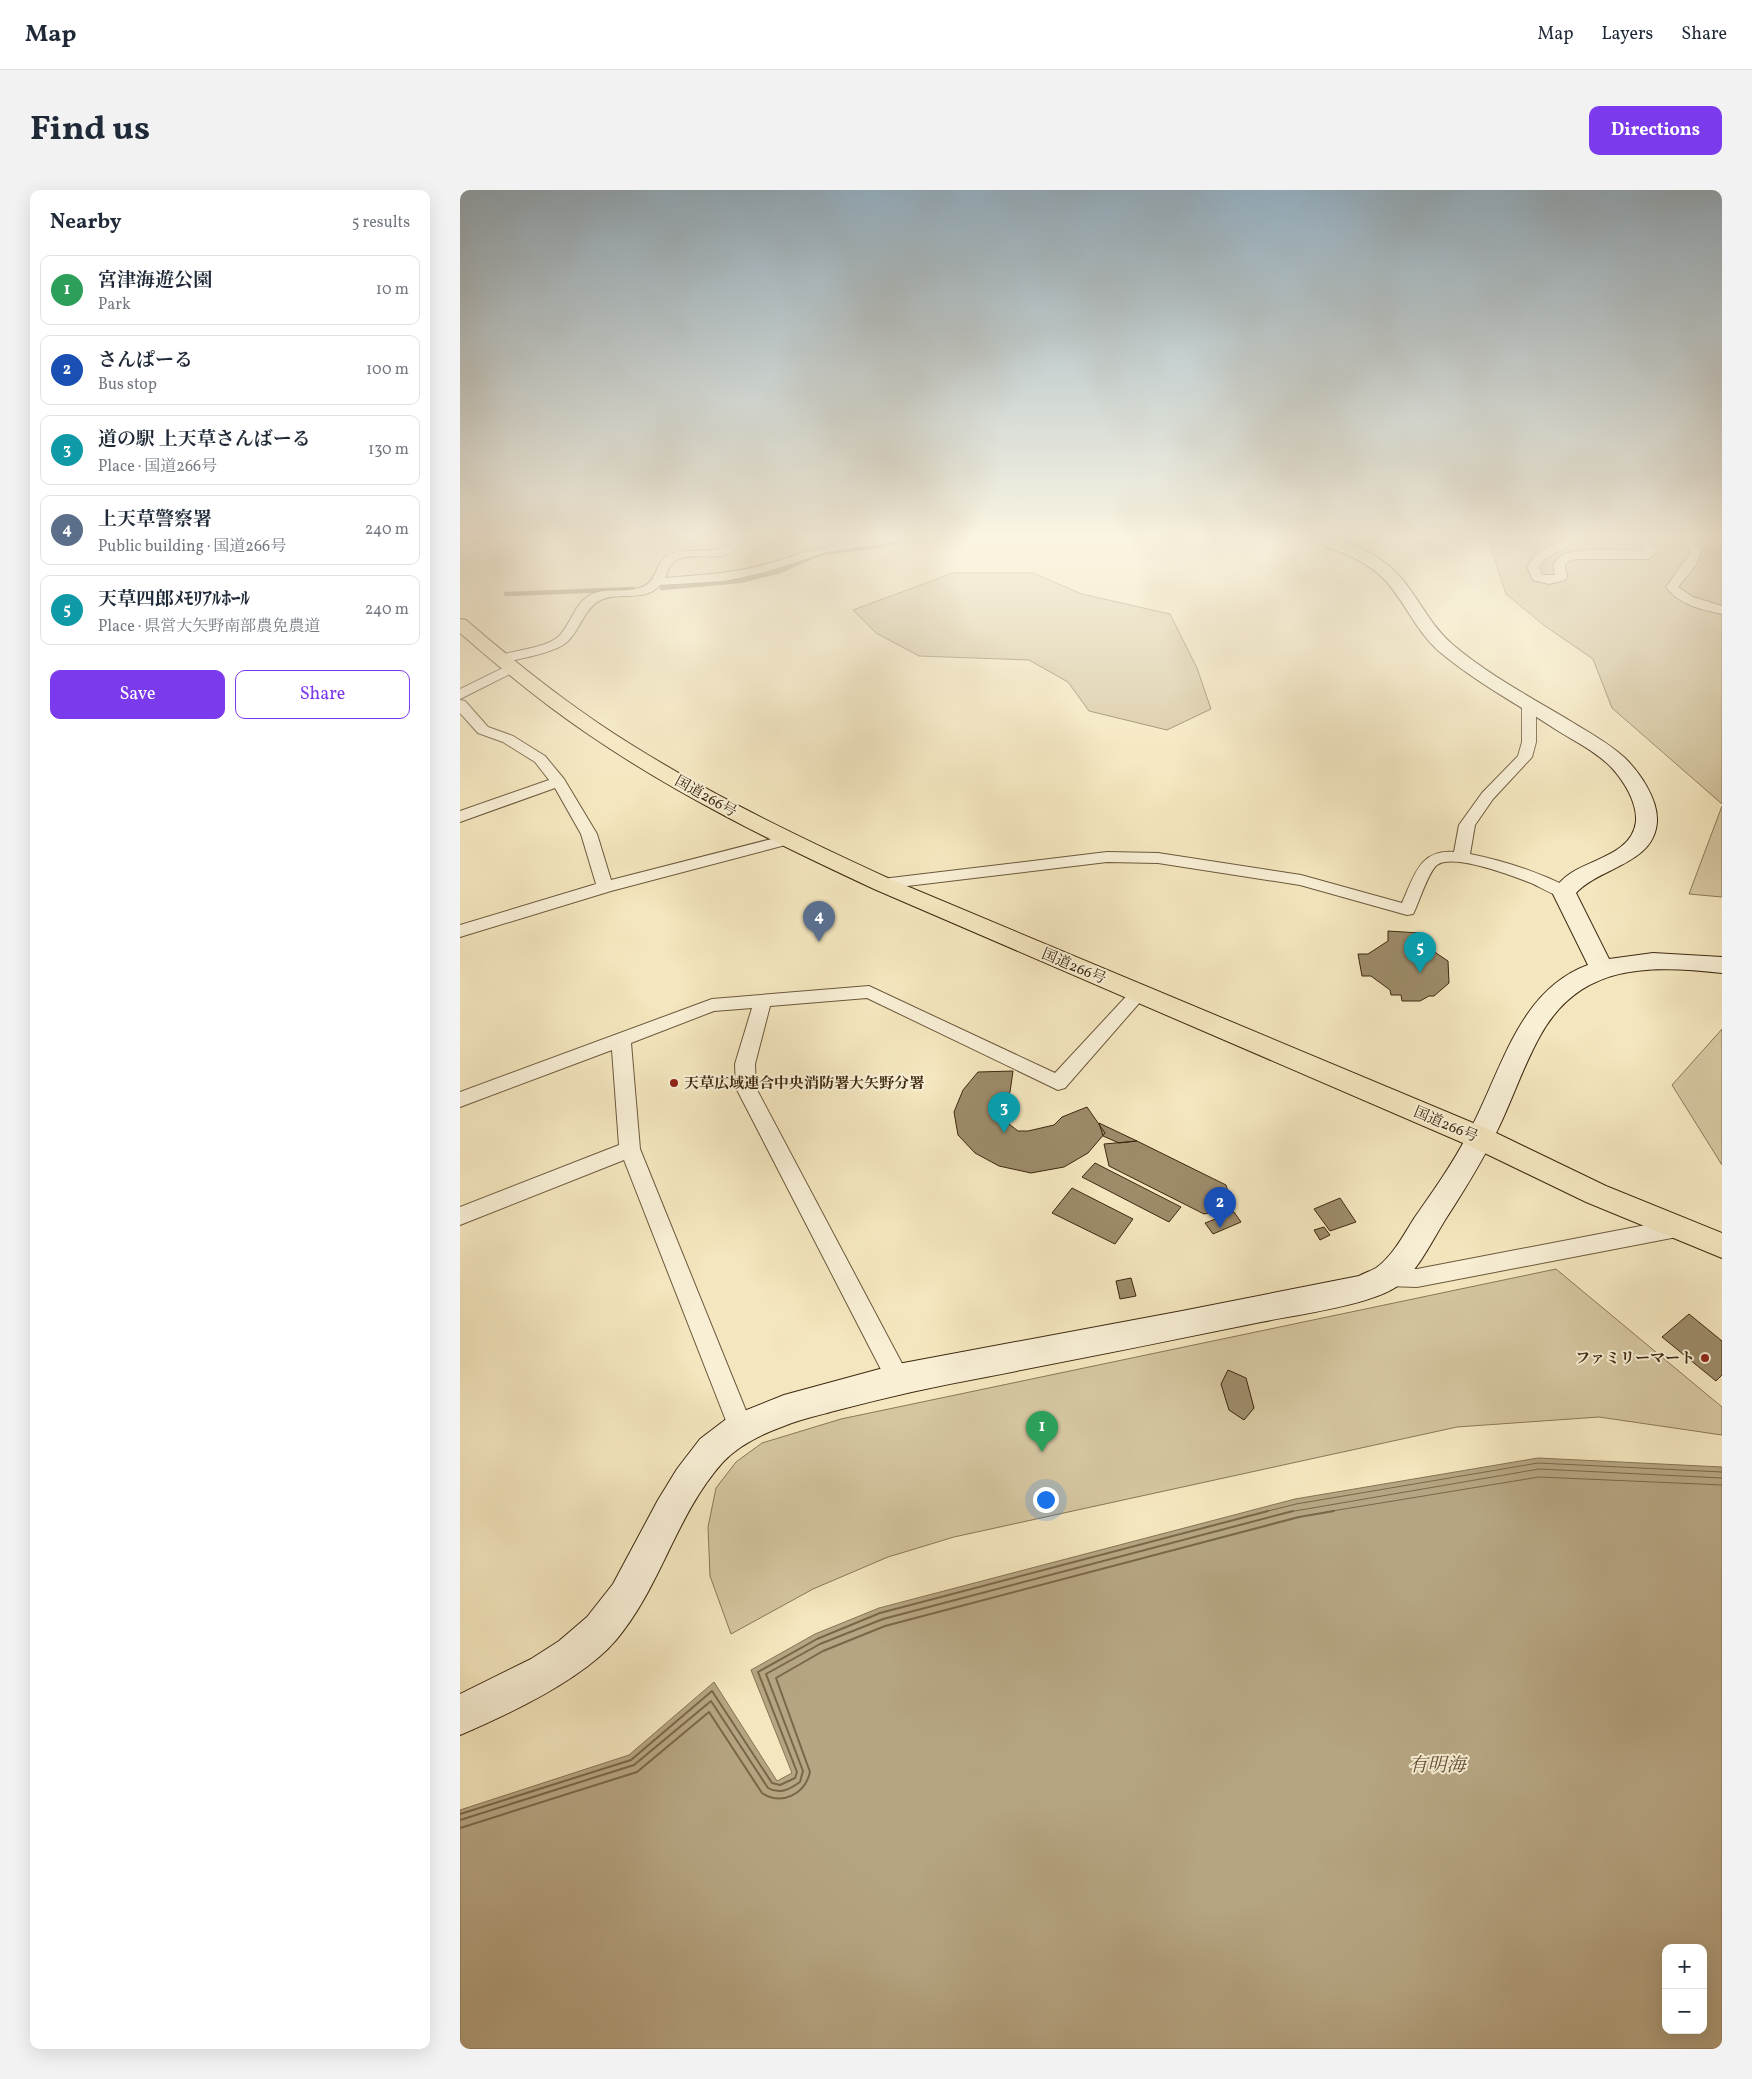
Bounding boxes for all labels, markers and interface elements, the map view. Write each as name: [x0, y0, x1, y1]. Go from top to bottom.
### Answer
text: Map: [25, 18, 76, 52]
text: Map: [1537, 22, 1573, 47]
text: Layers: [1601, 22, 1653, 47]
text: Share: [1681, 22, 1727, 47]
text: Find us: [30, 106, 150, 154]
button: Directions: [1589, 106, 1722, 155]
text: Nearby: [50, 208, 121, 237]
text: 5 results: [352, 212, 410, 234]
text: 宮津海遊公園: [98, 268, 212, 294]
text: 1: [64, 279, 70, 301]
text: 10 m: [376, 279, 409, 301]
text: Park: [98, 294, 131, 316]
text: さんぱーる: [98, 348, 193, 374]
text: 2: [63, 359, 71, 381]
text: 100 m: [366, 359, 409, 381]
text: Bus stop: [98, 374, 157, 396]
text: 道の駅 上天草さんばーる: [98, 427, 311, 453]
text: 3: [63, 439, 71, 461]
text: 130 m: [368, 439, 409, 461]
text: Place · 国道266号: [98, 456, 217, 478]
text: 上天草警察署: [98, 507, 212, 533]
text: 4: [62, 519, 72, 541]
text: 240 m: [365, 519, 409, 541]
text: Public building · 国道266号: [98, 536, 286, 558]
text: 天草四郎ﾒﾓﾘｱﾙﾎｰﾙ: [98, 587, 250, 613]
text: 5: [63, 599, 71, 621]
text: 240 m: [365, 599, 409, 621]
text: Place · 県営大矢野南部農免農道: [98, 616, 320, 638]
button: Save: [50, 670, 225, 719]
button: Share: [235, 670, 410, 719]
street label: 国道266号: [670, 772, 740, 823]
pin: 4: [803, 901, 835, 942]
pin: 5: [1404, 932, 1436, 973]
street label: 国道266号: [1038, 944, 1109, 990]
place label: 天草広域連合中央消防署大矢野分署: [684, 1074, 924, 1095]
marker: 天草広域連合中央消防署大矢野分署: [668, 1077, 680, 1089]
pin: 3: [988, 1092, 1020, 1133]
street label: 国道266号: [1410, 1102, 1481, 1148]
pin: 2: [1204, 1187, 1236, 1228]
place label: ファミリーマート: [1575, 1349, 1695, 1370]
marker: ファミリーマート: [1699, 1352, 1711, 1364]
pin: 1: [1026, 1411, 1058, 1452]
your location: [1033, 1487, 1059, 1513]
water label: 有明海: [1408, 1753, 1468, 1779]
map controls: [1662, 1944, 1707, 2034]
button: +: [1662, 1944, 1707, 1989]
button: −: [1662, 1989, 1707, 2034]

